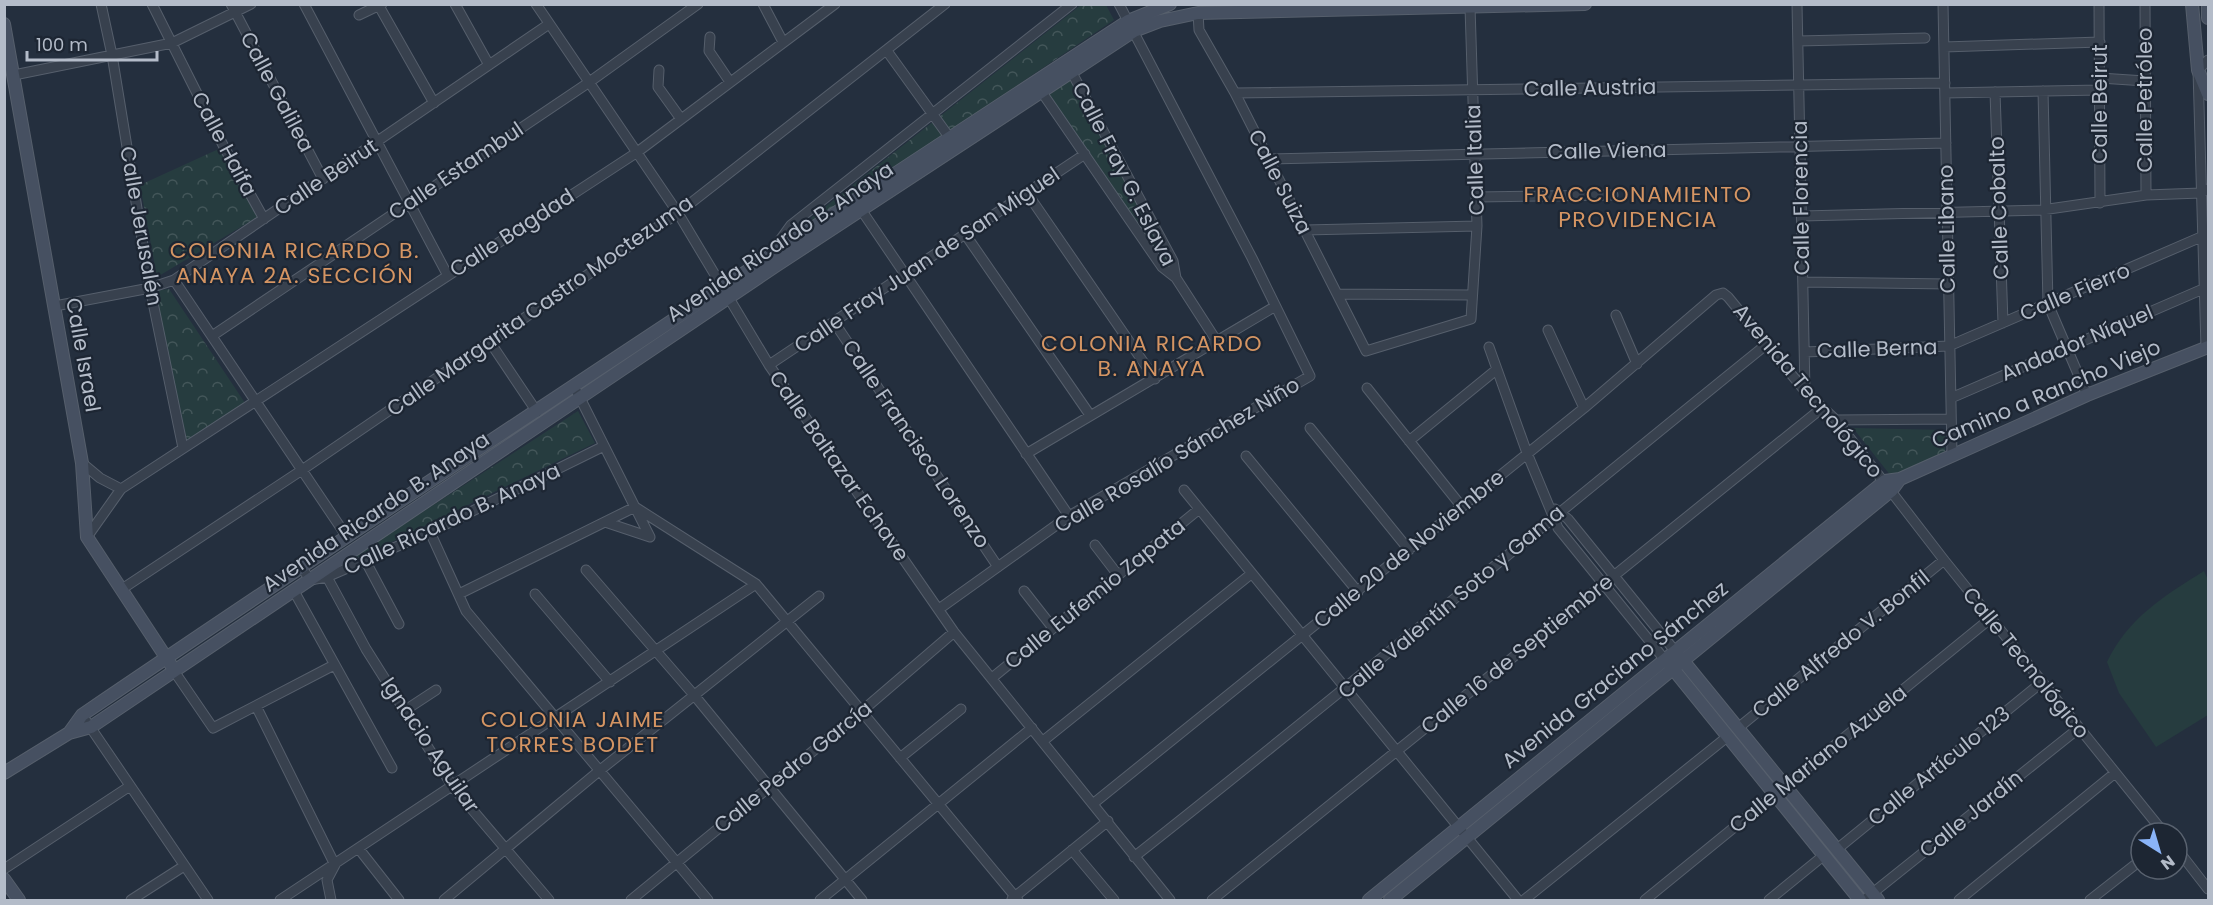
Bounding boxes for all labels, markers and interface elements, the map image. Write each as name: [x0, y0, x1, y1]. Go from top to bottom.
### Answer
scale bar: [27, 24, 158, 62]
street label: Calle Galilea: [234, 26, 321, 157]
street label: Calle Petróleo: [2130, 27, 2159, 173]
text: 100 m: [36, 32, 88, 57]
street label: Calle Beirut: [2085, 44, 2114, 164]
street label: Calle Austria: [1523, 72, 1657, 103]
street label: Calle Fray G. Eslava: [1065, 77, 1183, 271]
street label: Calle Haifa: [185, 86, 264, 201]
street label: Calle Italia: [1458, 104, 1491, 216]
street label: Calle Estambul: [382, 115, 529, 227]
street label: Calle Florencia: [1785, 120, 1816, 276]
street label: Calle Suiza: [1242, 124, 1319, 239]
street label: Calle Beirut: [268, 131, 383, 222]
street label: Calle Viena: [1547, 135, 1667, 166]
street label: Calle Cobalto: [1982, 136, 2015, 280]
street label: Calle Jerusalén: [113, 144, 170, 308]
street label: Avenida Ricardo B. Anaya: [660, 155, 899, 329]
street label: Calle Fray Juan de San Miguel: [788, 160, 1065, 360]
street label: Calle Libano: [1931, 164, 1962, 294]
district label: FRACCIONAMIENTO PROVIDENCIA: [1523, 179, 1753, 235]
street label: Calle Bagdad: [444, 181, 580, 284]
street label: Calle Margarita Castro Moctezuma: [381, 188, 699, 423]
district label: COLONIA RICARDO B. ANAYA 2A. SECCIÓN: [170, 235, 420, 291]
street label: Calle Fierro: [2015, 255, 2134, 328]
street label: Calle Israel: [59, 295, 108, 414]
street label: Avenida Tecnológico: [1727, 297, 1890, 484]
street label: Andador Níquel: [1996, 297, 2157, 388]
district label: COLONIA RICARDO B. ANAYA: [1041, 328, 1263, 384]
street label: Calle Berna: [1816, 332, 1938, 365]
street label: Camino a Rancho Viejo: [1927, 332, 2165, 455]
street label: Calle Francisco Lorenzo: [836, 334, 997, 554]
street label: Calle Baltazar Echave: [763, 365, 916, 567]
street label: Calle Rosalío Sánchez Niño: [1049, 370, 1305, 539]
street label: Avenida Ricardo B. Anaya: [256, 425, 495, 599]
street label: Calle Ricardo B. Anaya: [339, 456, 565, 582]
street label: Calle 20 de Noviembre: [1307, 462, 1510, 635]
street label: Calle Valentín Soto y Gama: [1331, 498, 1570, 705]
street label: Calle Eufemio Zapata: [998, 512, 1191, 676]
street label: Calle Alfredo V. Bonfil: [1746, 563, 1936, 724]
street label: Calle 16 de Septiembre: [1414, 567, 1619, 740]
street label: Avenida Graciano Sánchez: [1495, 574, 1734, 775]
street label: Calle Tecnológico: [1956, 581, 2097, 745]
street label: Ignacio Aguilar: [374, 671, 487, 819]
street label: Calle Mariano Azuela: [1723, 678, 1913, 839]
street label: Calle Pedro García: [707, 694, 878, 840]
street label: Calle Artículo 123: [1861, 699, 2016, 832]
district label: COLONIA JAIME TORRES BODET: [481, 704, 665, 760]
street label: Calle Jardín: [1913, 763, 2029, 864]
north arrow: [2129, 821, 2189, 881]
text: N: [2156, 850, 2179, 875]

